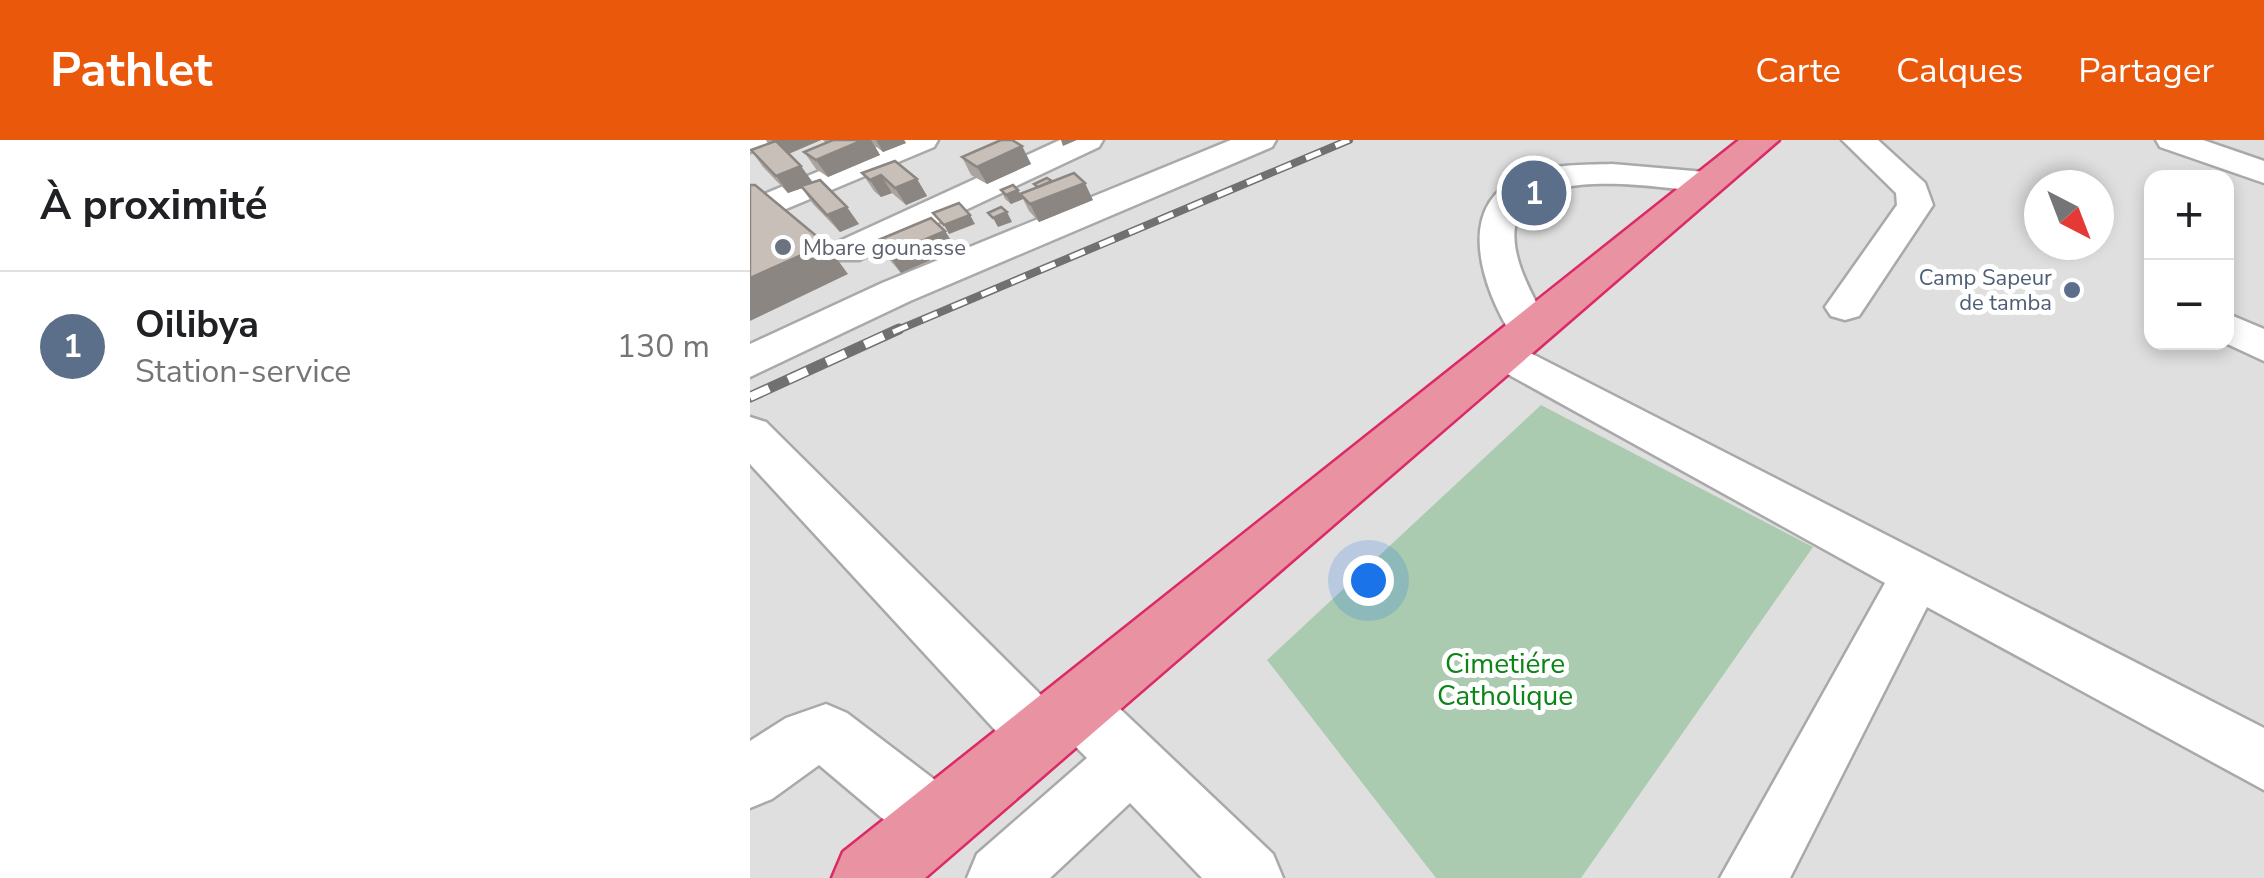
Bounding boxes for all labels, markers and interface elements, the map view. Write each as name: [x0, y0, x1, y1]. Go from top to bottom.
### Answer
text: Pathlet: [50, 37, 212, 103]
text: Carte: [1755, 47, 1841, 94]
text: Calques: [1896, 47, 2023, 94]
text: Partager: [2078, 47, 2214, 94]
pin: 1: [1502, 155, 1566, 230]
north arrow: [2024, 170, 2114, 260]
map controls: [2144, 170, 2234, 350]
button: +: [2144, 170, 2234, 260]
text: À proximité: [40, 177, 267, 234]
place label: Mbare gounasse: [803, 233, 966, 263]
marker: Mbare gounasse: [772, 236, 794, 258]
button: −: [2144, 260, 2234, 350]
place label: Camp Sapeur de tamba: [1919, 263, 2052, 318]
marker: Camp Sapeur de tamba: [2061, 279, 2083, 301]
text: Oilibya: [135, 299, 259, 350]
text: 1: [63, 325, 82, 368]
text: 130 m: [617, 325, 710, 368]
text: Station-service: [135, 350, 351, 393]
your location: [1343, 555, 1394, 606]
park label: Cimetiére Catholique: [1437, 645, 1573, 715]

